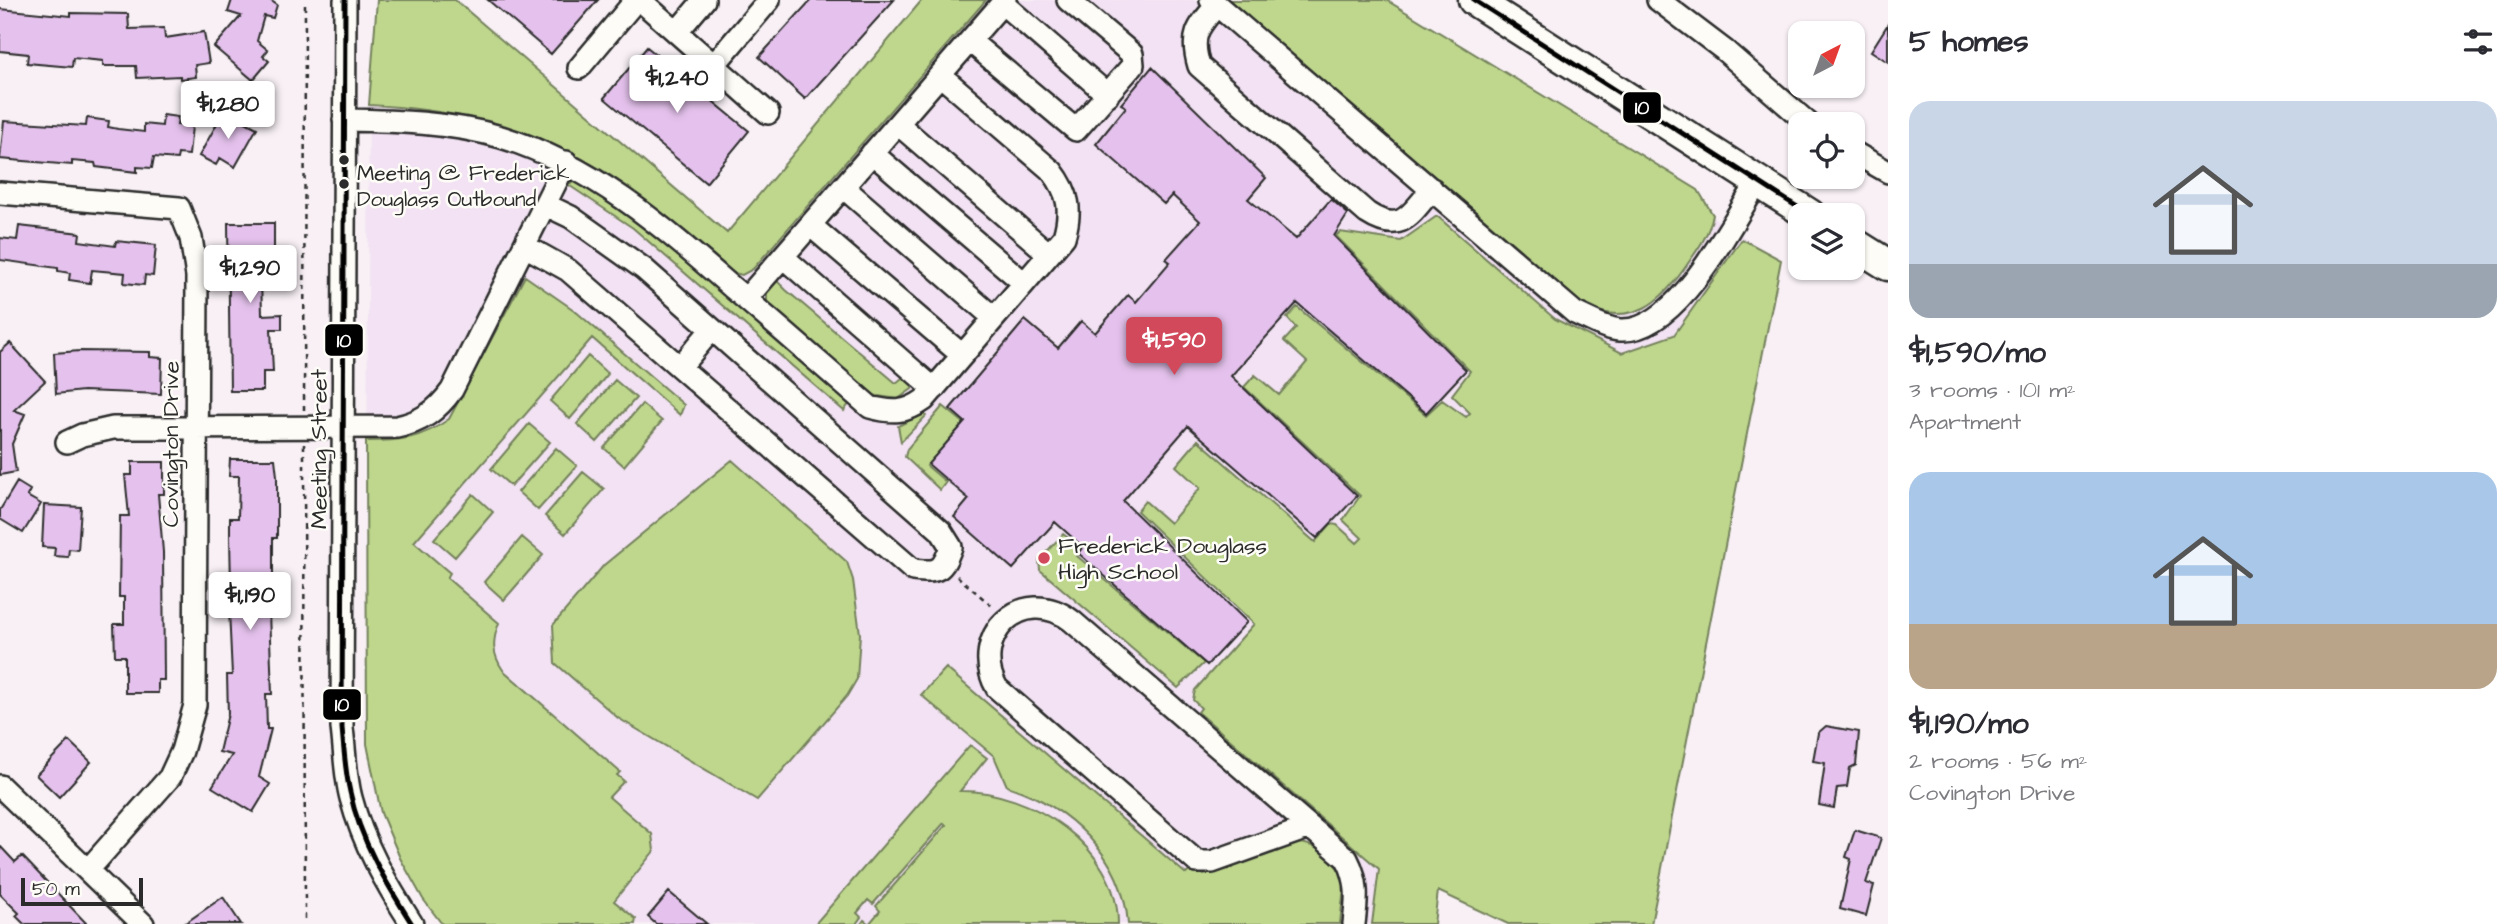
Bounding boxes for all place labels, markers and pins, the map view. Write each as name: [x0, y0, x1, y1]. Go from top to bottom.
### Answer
pin: $1,240: [620, 55, 734, 115]
pin: $1,280: [171, 82, 285, 141]
unlabelled marker: [337, 153, 351, 167]
place label: Meeting @ Frederick Douglass Outbound: [357, 159, 569, 216]
marker: Meeting @ Frederick Douglass Outbound: [337, 177, 351, 191]
pin: $1,290: [193, 246, 307, 305]
pin: $1,590: [1117, 318, 1231, 377]
place label: Frederick Douglass High School: [1058, 530, 1267, 589]
marker: Frederick Douglass High School: [1036, 550, 1052, 566]
pin: $1,190: [193, 572, 307, 632]

